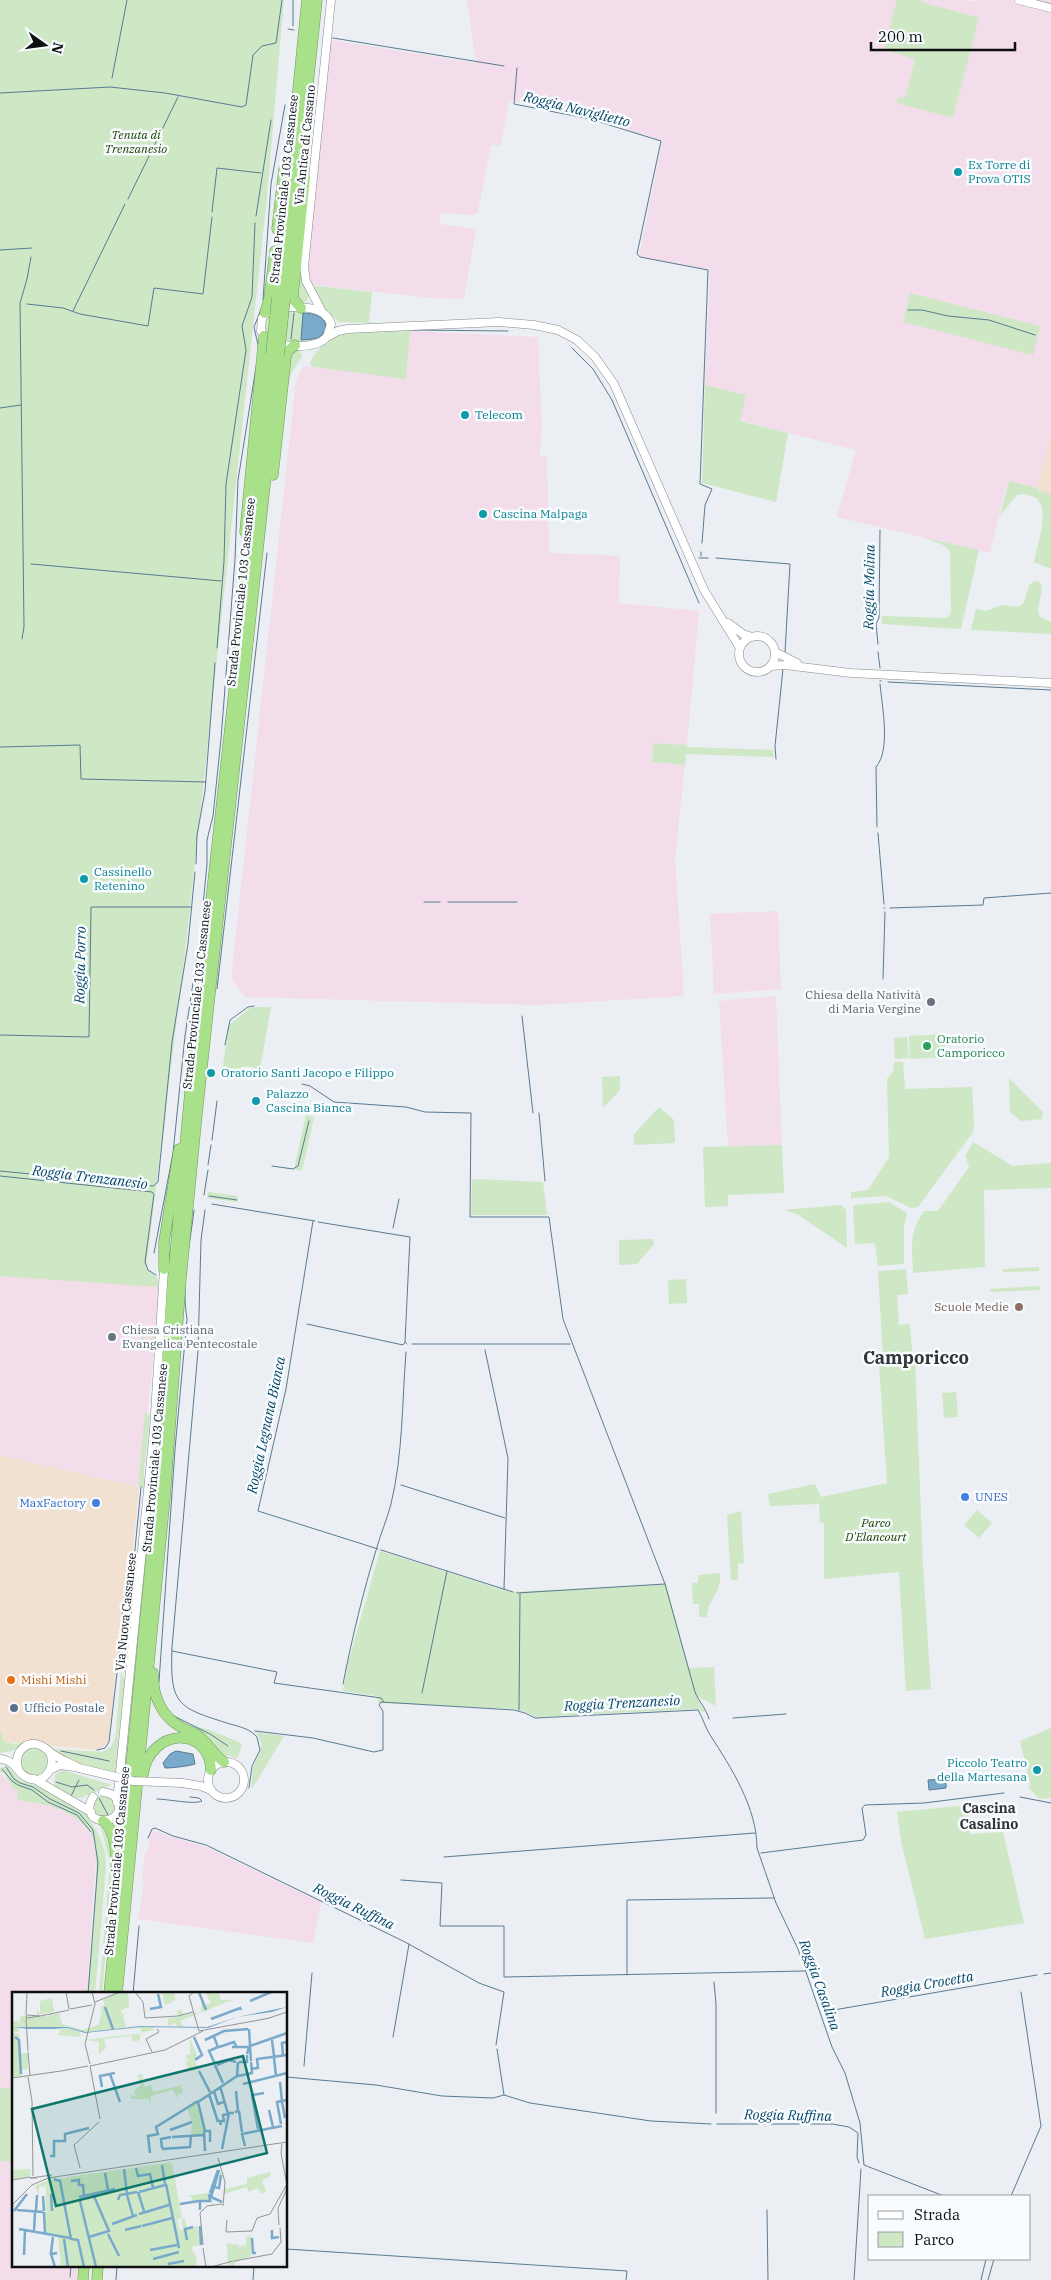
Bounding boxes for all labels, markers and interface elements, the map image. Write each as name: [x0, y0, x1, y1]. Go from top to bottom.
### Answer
north arrow: [20, 20, 70, 70]
scale bar: [871, 20, 1015, 52]
text: 200 m: [878, 27, 923, 46]
text: N: [48, 41, 68, 56]
street label: Via Antica di Cassano: [291, 84, 318, 206]
water label: Roggia Naviglietto: [521, 87, 632, 131]
street label: Strada Provinciale 103 Cassanese: [266, 94, 301, 284]
park label: Tenuta di Trenzanesio: [105, 127, 167, 156]
place label: Ex Torre di Prova OTIS: [968, 157, 1030, 186]
marker: Ex Torre di Prova OTIS: [952, 166, 964, 178]
place label: Telecom: [475, 407, 524, 422]
marker: Telecom: [459, 409, 471, 421]
street label: Strada Provinciale 103 Cassanese: [223, 497, 258, 687]
place label: Cascina Malpaga: [493, 506, 588, 521]
marker: Cascina Malpaga: [477, 508, 489, 520]
water label: Roggia Molina: [859, 544, 879, 631]
place label: Cassinello Retenino: [94, 864, 152, 893]
marker: Cassinello Retenino: [78, 873, 90, 885]
street label: Strada Provinciale 103 Cassanese: [179, 900, 214, 1090]
water label: Roggia Porro: [70, 926, 90, 1005]
place label: Chiesa della Natività di Maria Vergine: [805, 987, 921, 1016]
marker: Chiesa della Natività di Maria Vergine: [925, 996, 937, 1008]
place label: Oratorio Camporicco: [937, 1031, 1005, 1060]
marker: Oratorio Camporicco: [921, 1040, 933, 1052]
place label: Oratorio Santi Jacopo e Filippo: [221, 1065, 394, 1080]
marker: Oratorio Santi Jacopo e Filippo: [205, 1067, 217, 1079]
place label: Palazzo Cascina Bianca: [266, 1086, 352, 1115]
marker: Palazzo Cascina Bianca: [250, 1095, 262, 1107]
water label: Roggia Trenzanesio: [30, 1161, 149, 1193]
place label: Scuole Medie: [934, 1299, 1009, 1314]
marker: Scuole Medie: [1013, 1301, 1025, 1313]
place label: Chiesa Cristiana Evangelica Pentecostale: [122, 1322, 257, 1351]
marker: Chiesa Cristiana Evangelica Pentecostale: [106, 1331, 118, 1343]
district label: Camporicco: [863, 1346, 969, 1369]
water label: Roggia Legnana Bianca: [242, 1354, 289, 1496]
street label: Strada Provinciale 103 Cassanese: [139, 1363, 170, 1553]
place label: UNES: [975, 1489, 1008, 1504]
marker: UNES: [959, 1491, 971, 1503]
place label: MaxFactory: [19, 1495, 87, 1510]
marker: MaxFactory: [90, 1497, 102, 1509]
park label: Parco D'Elancourt: [844, 1515, 907, 1544]
street label: Via Nuova Cassanese: [112, 1552, 139, 1672]
place label: Mishi Mishi: [21, 1672, 87, 1687]
marker: Mishi Mishi: [5, 1674, 17, 1686]
water label: Roggia Trenzanesio: [562, 1691, 681, 1715]
place label: Ufficio Postale: [24, 1700, 105, 1715]
marker: Ufficio Postale: [8, 1702, 20, 1714]
place label: Piccolo Teatro della Martesana: [937, 1755, 1027, 1784]
marker: Piccolo Teatro della Martesana: [1031, 1764, 1043, 1776]
street label: Strada Provinciale 103 Cassanese: [101, 1766, 132, 1956]
district label: Cascina Casalino: [960, 1799, 1018, 1833]
water label: Roggia Ruffina: [310, 1878, 398, 1934]
water label: Roggia Casalina: [795, 1936, 845, 2033]
water label: Roggia Crocetta: [878, 1967, 975, 2001]
inset map: [12, 1992, 288, 2268]
water label: Roggia Ruffina: [743, 2105, 832, 2125]
legend: [868, 2195, 1031, 2260]
text: Strada: [914, 2205, 960, 2224]
text: Parco: [914, 2230, 954, 2249]

